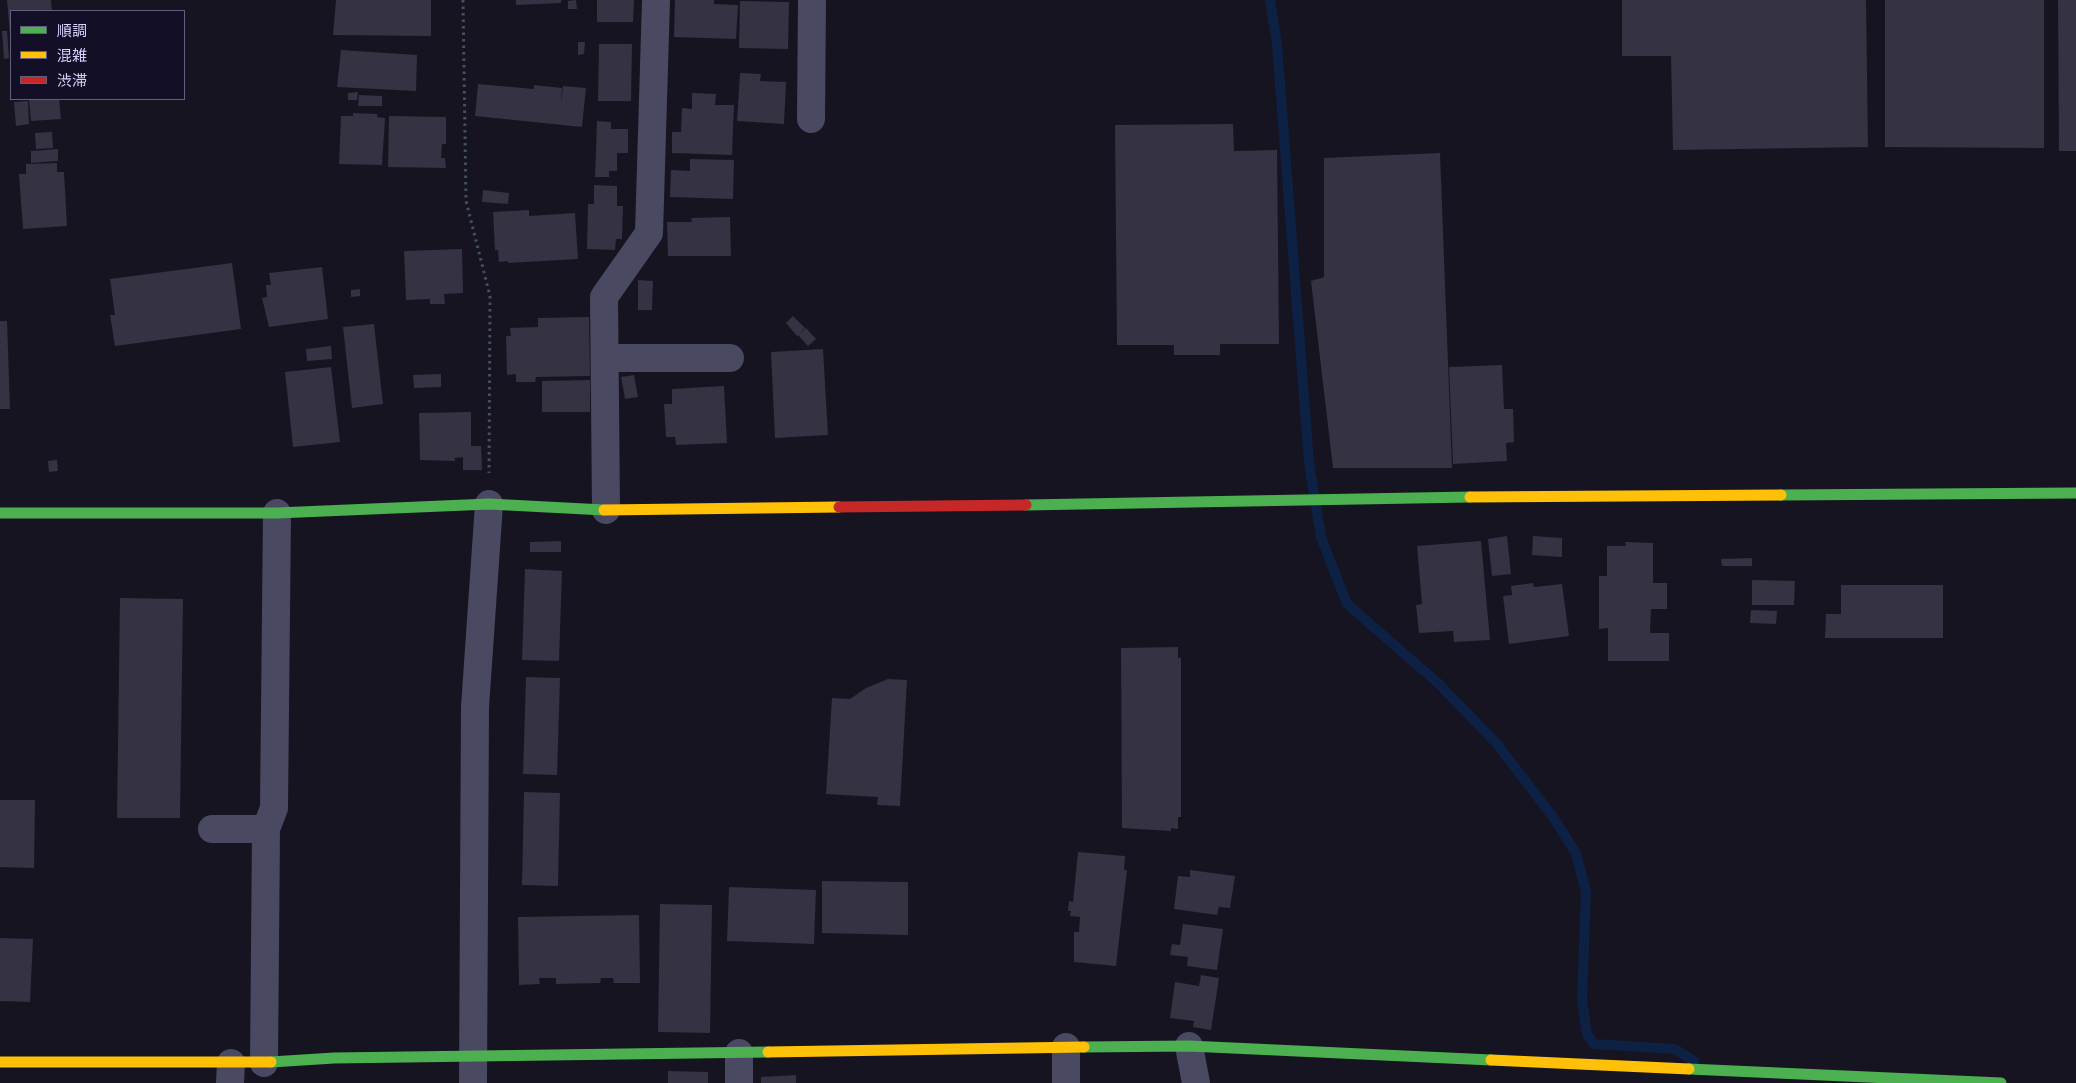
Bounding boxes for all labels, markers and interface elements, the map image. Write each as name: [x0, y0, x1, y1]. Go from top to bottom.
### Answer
legend: [10, 10, 185, 100]
text: 順調: [57, 20, 87, 40]
text: 混雑: [57, 45, 87, 65]
text: 渋滞: [57, 70, 87, 90]

